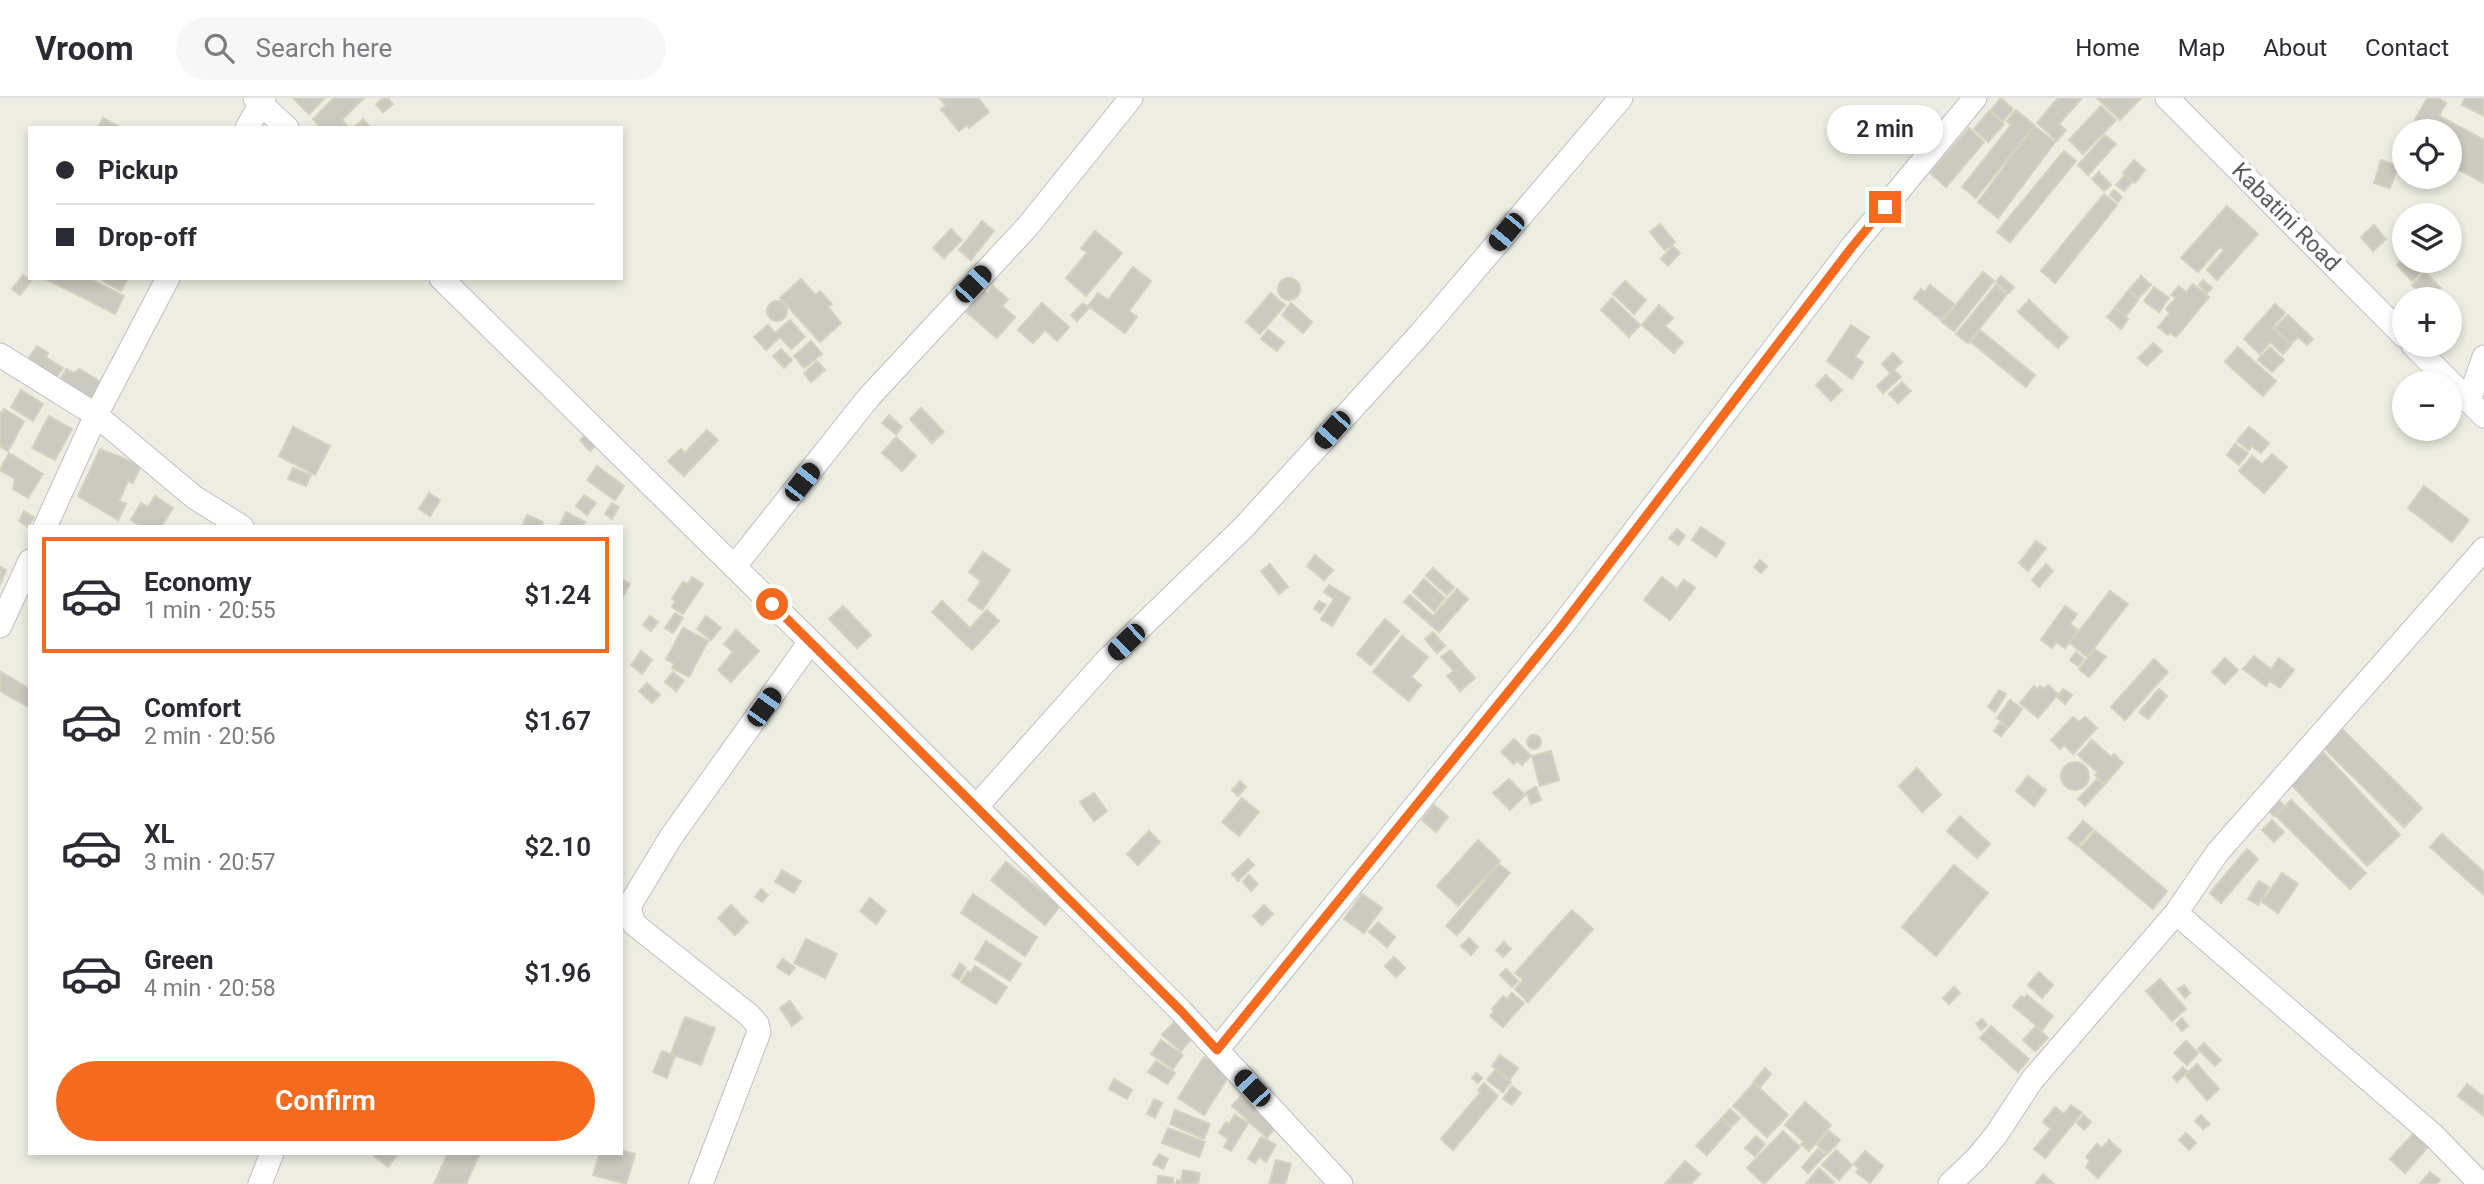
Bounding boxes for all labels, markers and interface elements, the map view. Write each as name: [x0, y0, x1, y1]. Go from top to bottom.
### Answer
search box: [176, 17, 666, 80]
text: Vroom: [35, 29, 134, 68]
icon: search: [200, 29, 238, 67]
text: Search here: [256, 33, 392, 63]
text: Home: [2075, 34, 2140, 62]
text: Map: [2178, 34, 2225, 62]
text: About: [2263, 34, 2327, 62]
text: Contact: [2365, 34, 2449, 62]
callout: 2 min: [1827, 105, 1943, 154]
text: 2 min: [1856, 116, 1914, 143]
map controls: [2392, 119, 2462, 441]
button: locate: [2392, 119, 2462, 189]
text: Pickup: [98, 155, 178, 185]
street label: Kabatini Road: [2226, 157, 2346, 277]
route end: [1869, 191, 1901, 223]
button: layers: [2392, 203, 2462, 273]
car: [1485, 209, 1528, 255]
text: Drop-off: [98, 222, 197, 252]
car: [951, 261, 996, 307]
button: +: [2392, 287, 2462, 357]
button: −: [2392, 371, 2462, 441]
car: [1311, 407, 1354, 453]
car: [781, 459, 824, 505]
icon: car: [60, 564, 123, 627]
text: Economy: [144, 567, 251, 597]
text: $1.24: [524, 580, 591, 610]
route start: [756, 588, 788, 620]
text: 1 min · 20:55: [144, 597, 276, 624]
car: [1104, 620, 1149, 664]
car: [744, 684, 785, 730]
icon: car: [60, 690, 123, 753]
text: Comfort: [144, 693, 241, 723]
text: $1.67: [524, 706, 591, 736]
text: 2 min · 20:56: [144, 723, 276, 750]
icon: car: [60, 816, 123, 879]
text: XL: [144, 819, 175, 849]
text: $2.10: [524, 832, 591, 862]
text: 3 min · 20:57: [144, 849, 276, 876]
icon: car: [60, 942, 123, 1005]
text: Green: [144, 945, 214, 975]
text: $1.96: [524, 958, 591, 988]
text: 4 min · 20:58: [144, 975, 276, 1002]
button: Confirm: [56, 1061, 595, 1141]
car: [1230, 1065, 1275, 1111]

